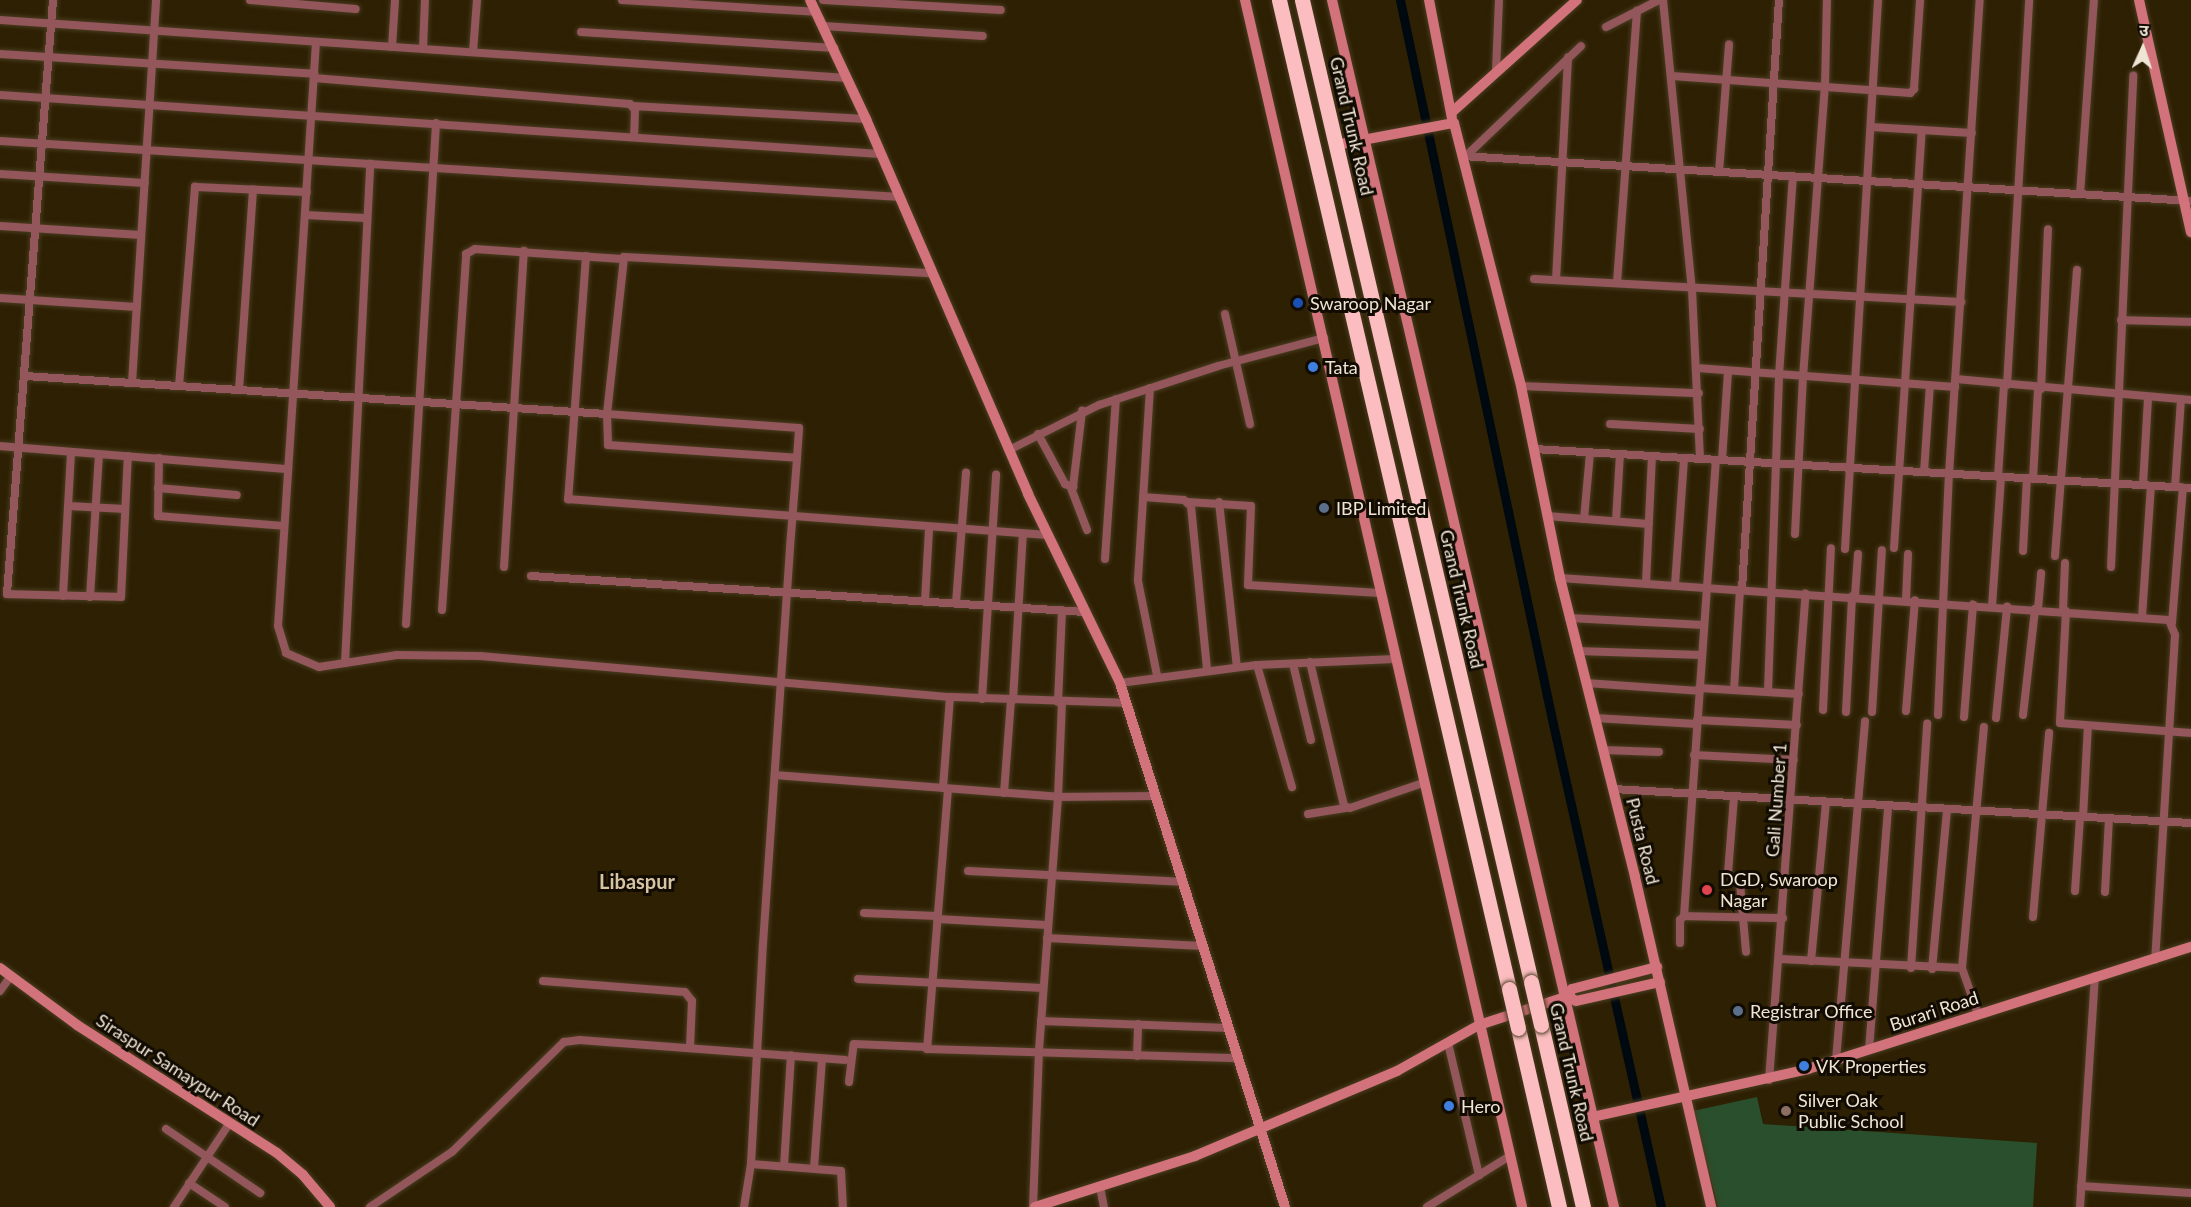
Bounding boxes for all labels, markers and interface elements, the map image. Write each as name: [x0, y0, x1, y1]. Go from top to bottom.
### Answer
north arrow: [2113, 18, 2173, 78]
text: उ: [2139, 20, 2149, 39]
street label: Grand Trunk Road: [1326, 54, 1378, 198]
place label: Swaroop Nagar: [1310, 292, 1431, 314]
marker: Swaroop Nagar: [1291, 296, 1305, 310]
place label: Tata: [1325, 356, 1358, 378]
marker: Tata: [1306, 360, 1320, 374]
place label: IBP Limited: [1336, 497, 1427, 519]
marker: IBP Limited: [1317, 501, 1331, 515]
street label: Grand Trunk Road: [1436, 527, 1488, 671]
street label: Gali Number 1: [1761, 742, 1791, 858]
street label: Pusta Road: [1622, 795, 1664, 887]
district label: Libaspur: [599, 869, 675, 893]
place label: DGD, Swaroop Nagar: [1720, 869, 1838, 912]
marker: DGD, Swaroop Nagar: [1698, 881, 1716, 899]
street label: Burari Road: [1887, 986, 1981, 1036]
street label: Grand Trunk Road: [1546, 1000, 1598, 1144]
place label: Registrar Office: [1750, 1000, 1873, 1022]
marker: Registrar Office: [1731, 1004, 1745, 1018]
street label: Siraspur Samaypur Road: [92, 1009, 264, 1131]
place label: VK Properties: [1816, 1055, 1926, 1077]
marker: VK Properties: [1797, 1059, 1811, 1073]
place label: Silver Oak Public School: [1798, 1090, 1904, 1132]
place label: Hero: [1461, 1095, 1500, 1117]
marker: Hero: [1442, 1099, 1456, 1113]
marker: Silver Oak Public School: [1779, 1104, 1793, 1118]

